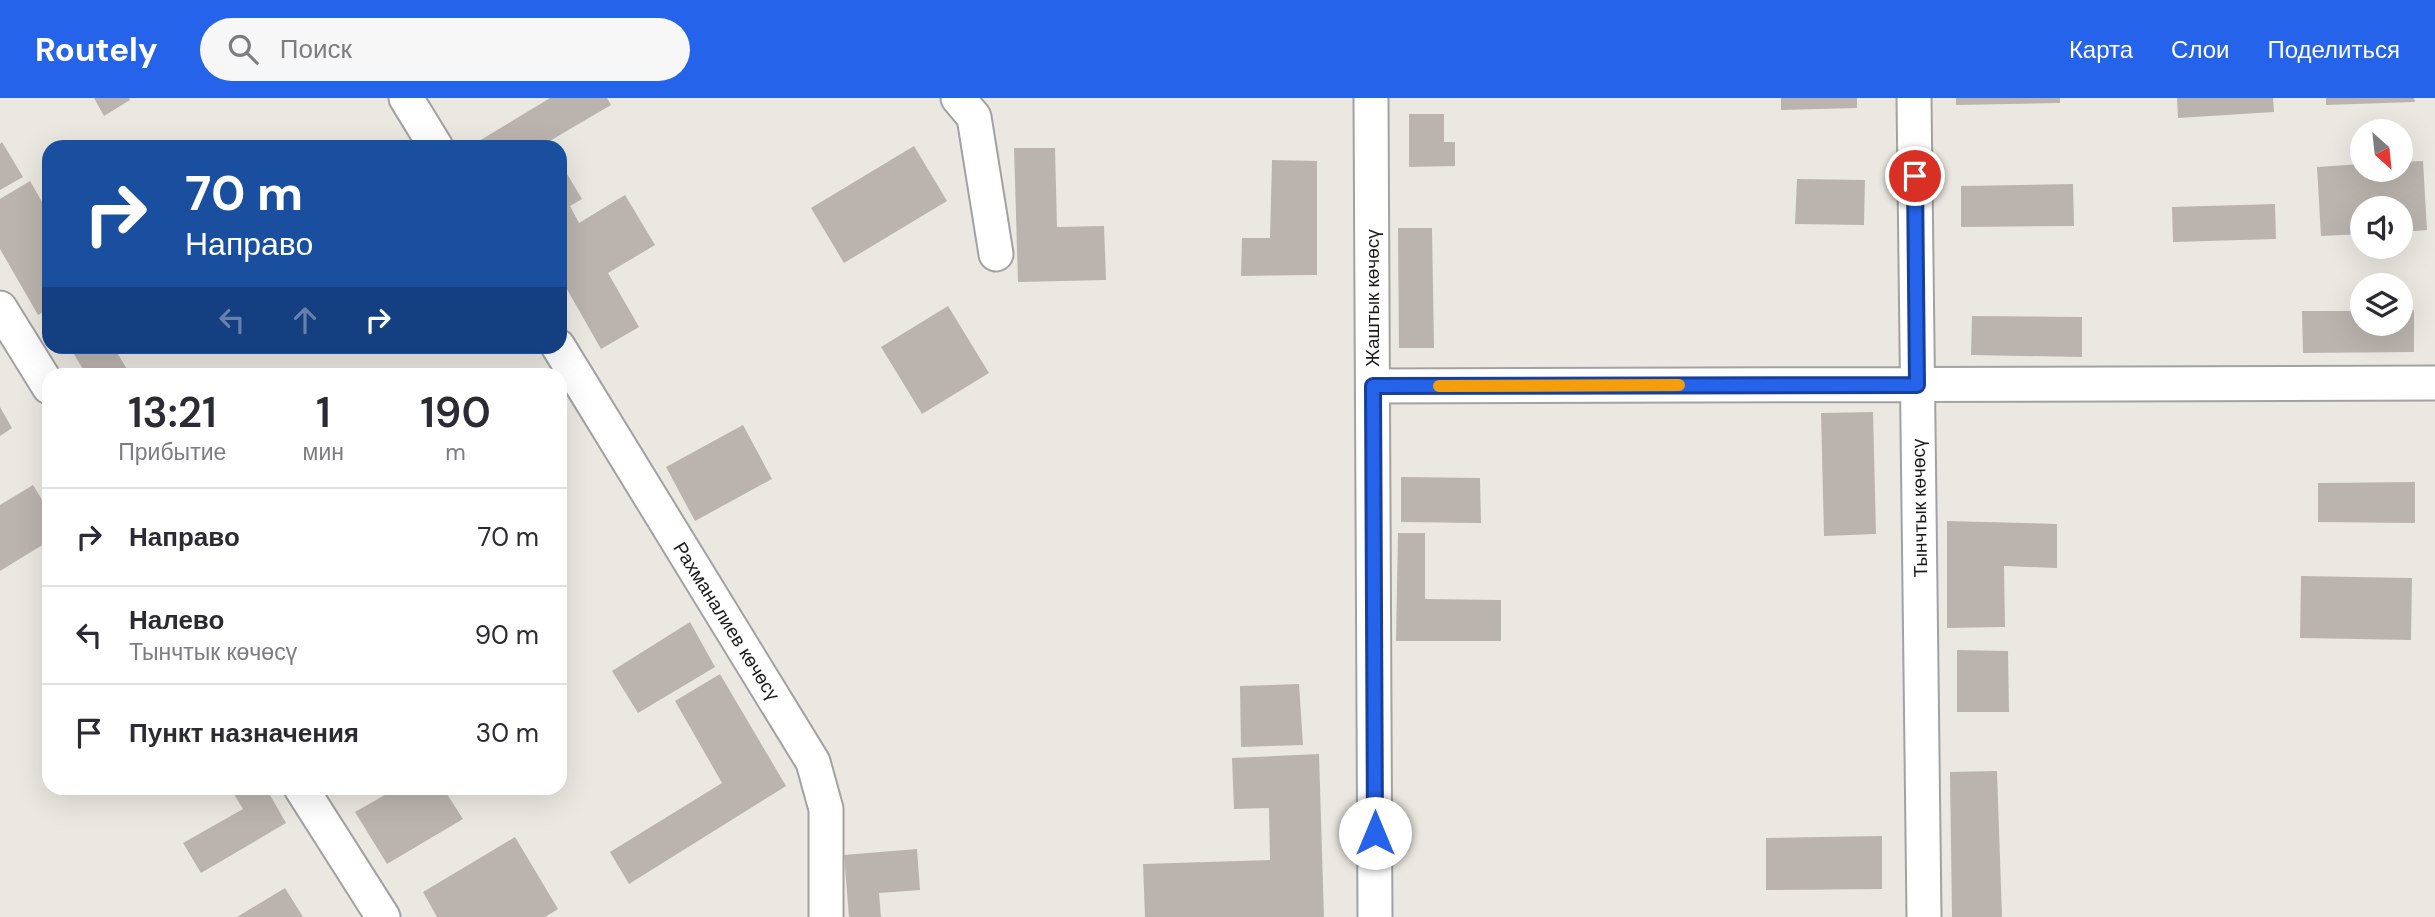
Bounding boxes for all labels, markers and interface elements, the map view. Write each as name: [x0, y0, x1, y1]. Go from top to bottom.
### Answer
search box: [200, 18, 690, 81]
text: Routely: [35, 28, 158, 71]
icon: search: [224, 30, 262, 68]
text: Поиск: [280, 32, 352, 66]
text: Карта: [2069, 34, 2133, 65]
text: Слои: [2171, 34, 2229, 65]
text: Поделиться: [2267, 34, 2400, 65]
north arrow: [2350, 119, 2413, 182]
map controls: [2350, 119, 2413, 336]
pin: [1885, 146, 1945, 206]
icon: arrive: [1896, 157, 1934, 195]
text: 70 m: [185, 161, 303, 225]
icon: right: [70, 168, 161, 259]
button: sound: [2350, 196, 2413, 259]
text: Направо: [185, 223, 313, 265]
street label: Жаштык көчөсү: [1360, 229, 1385, 367]
button: layers: [2350, 273, 2413, 336]
icon: left: [213, 301, 251, 339]
icon: ahead: [286, 301, 324, 339]
icon: right: [359, 301, 397, 339]
text: 13:21: [128, 385, 217, 440]
text: 1: [316, 385, 331, 440]
text: 190: [420, 385, 491, 440]
text: Прибытие: [118, 437, 226, 467]
text: мин: [303, 437, 344, 467]
text: m: [445, 437, 466, 467]
street label: Тынчтык көчөсү: [1906, 438, 1933, 578]
icon: right: [70, 518, 108, 556]
text: Направо: [129, 520, 240, 554]
text: 70 m: [478, 520, 539, 554]
street label: Рахманалиев көчөсү: [668, 537, 786, 706]
text: Налево: [129, 603, 224, 637]
icon: left: [70, 616, 108, 654]
text: 90 m: [475, 618, 539, 652]
text: Тынчтык көчөсү: [129, 637, 297, 667]
icon: arrive: [70, 714, 108, 752]
text: Пункт назначения: [129, 716, 359, 750]
text: 30 m: [476, 716, 539, 750]
position arrow: [1338, 796, 1412, 870]

